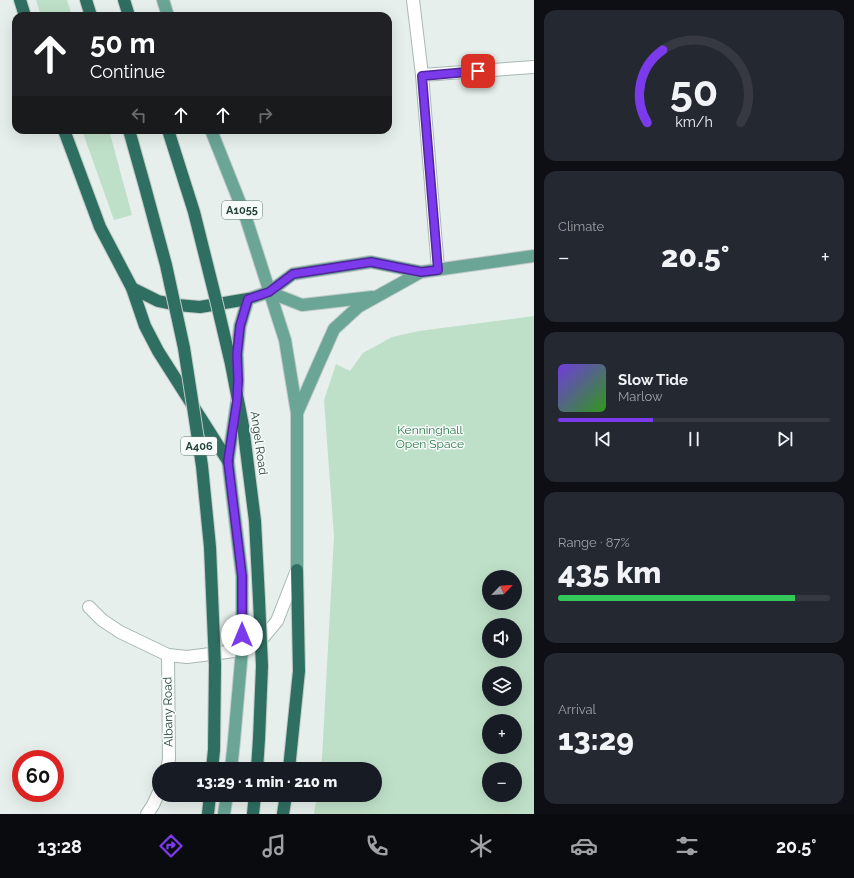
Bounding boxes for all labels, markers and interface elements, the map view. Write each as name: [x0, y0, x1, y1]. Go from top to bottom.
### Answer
text: 50 m: [90, 27, 156, 60]
icon: ahead: [24, 28, 76, 80]
pin: [461, 54, 495, 88]
icon: arrive: [467, 60, 489, 82]
text: Continue: [90, 61, 165, 82]
text: 50: [670, 67, 718, 116]
icon: left: [128, 104, 150, 126]
icon: ahead: [170, 104, 192, 126]
icon: ahead: [212, 104, 234, 126]
icon: right: [254, 104, 276, 126]
text: km/h: [675, 114, 713, 130]
road number: A1055: [222, 201, 262, 219]
text: Climate: [558, 219, 604, 234]
text: 20.5°: [661, 239, 730, 274]
text: −: [558, 244, 570, 270]
text: +: [821, 244, 830, 270]
text: Slow Tide: [618, 371, 688, 389]
text: Marlow: [618, 389, 663, 404]
street label: Angel Road: [248, 410, 270, 476]
park label: Kenninghall Open Space: [396, 423, 464, 451]
icon: previous: [592, 428, 614, 450]
icon: pause: [683, 428, 705, 450]
icon: next: [774, 428, 796, 450]
road number: A406: [181, 437, 217, 455]
text: Range · 87%: [558, 535, 630, 550]
text: 435 km: [558, 555, 661, 590]
north arrow: [482, 570, 522, 610]
map controls: [482, 570, 522, 802]
position arrow: [221, 614, 263, 656]
button: sound: [482, 618, 522, 658]
button: layers: [482, 666, 522, 706]
street label: Albany Road: [160, 677, 176, 747]
text: Arrival: [558, 702, 596, 717]
button: +: [482, 714, 522, 754]
text: 13:29: [558, 722, 634, 757]
speed limit sign: 60: [12, 750, 64, 802]
button: −: [482, 762, 522, 802]
text: 13:29 · 1 min · 210 m: [197, 773, 337, 791]
icon: directions: [157, 832, 185, 860]
icon: music: [260, 832, 288, 860]
icon: phone: [363, 832, 391, 860]
icon: climate: [467, 832, 495, 860]
icon: car: [570, 832, 598, 860]
icon: filters: [673, 832, 701, 860]
text: 13:28: [38, 836, 82, 857]
text: 20.5°: [776, 836, 816, 857]

